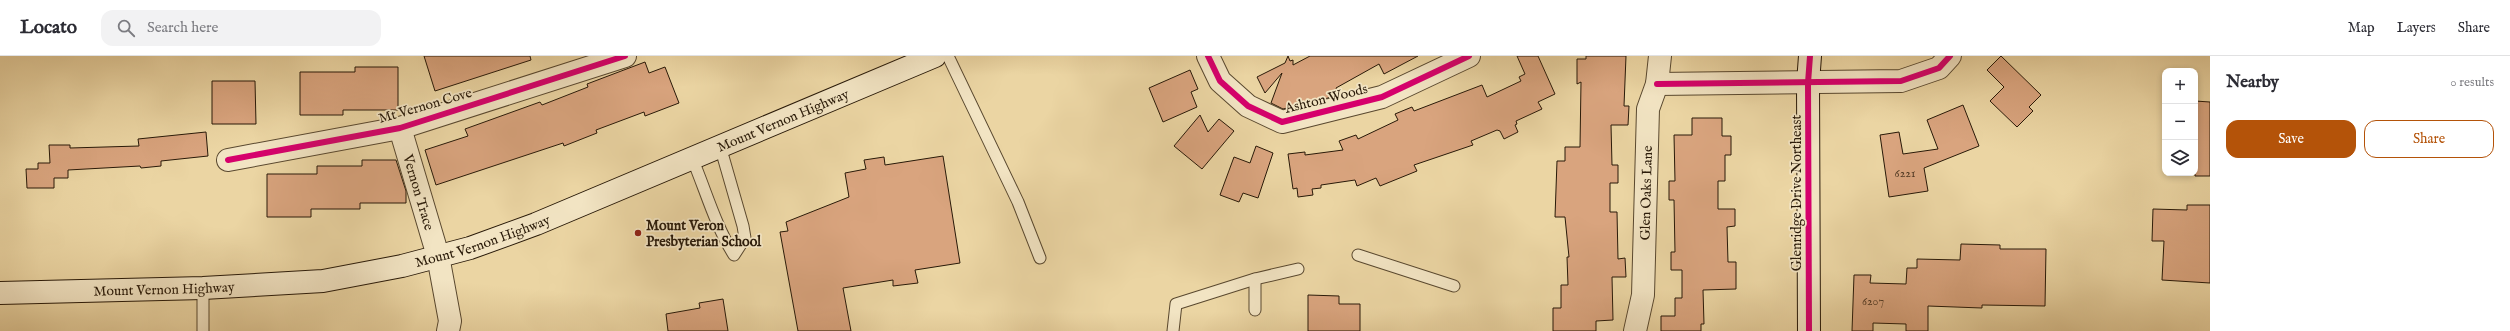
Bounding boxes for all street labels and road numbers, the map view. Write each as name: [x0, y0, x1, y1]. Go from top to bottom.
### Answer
street label: Ashton Woods: [1282, 80, 1370, 118]
street label: Mt Vernon Cove: [376, 84, 475, 128]
street label: Mount Vernon Highway: [715, 85, 852, 157]
street label: Glenridge Drive Northeast: [1788, 115, 1806, 271]
street label: Glen Oaks Lane: [1636, 145, 1657, 241]
street label: Vernon Trace: [398, 151, 438, 233]
street label: Mount Vernon Highway: [413, 211, 553, 272]
street label: Mount Vernon Highway: [93, 278, 235, 301]

